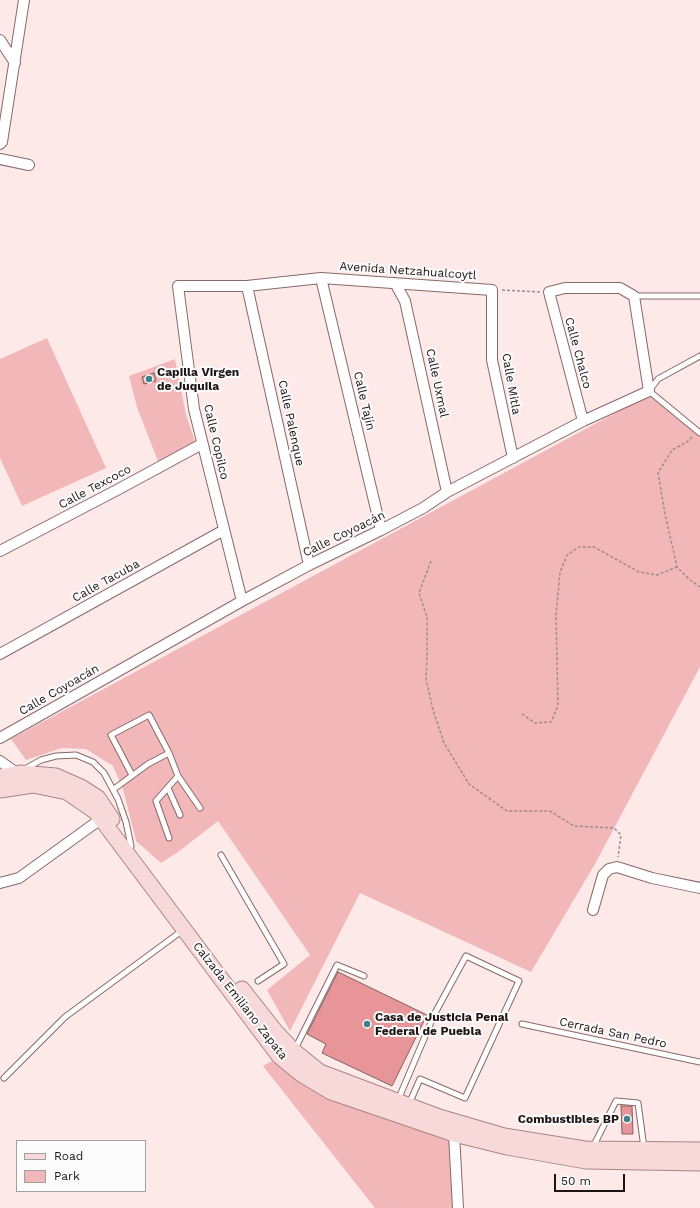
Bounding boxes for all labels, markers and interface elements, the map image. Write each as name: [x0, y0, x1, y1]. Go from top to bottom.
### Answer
street label: Avenida Netzahualcoytl: [339, 259, 477, 283]
street label: Calle Chalco: [562, 316, 594, 390]
street label: Calle Uxmal: [423, 347, 451, 419]
street label: Calle Mitla: [498, 352, 524, 416]
place label: Capilla Virgen de Juquila: [157, 365, 239, 393]
street label: Calle Tajín: [350, 370, 378, 432]
marker: Capilla Virgen de Juquila: [144, 374, 154, 384]
street label: Calle Palenque: [275, 379, 307, 467]
street label: Calle Copilco: [200, 403, 232, 481]
street label: Calle Texcoco: [56, 462, 134, 512]
street label: Calle Coyoacán: [301, 508, 387, 560]
street label: Calle Tacuba: [70, 557, 142, 605]
street label: Calle Coyoacán: [17, 661, 101, 719]
street label: Calzada Emiliano Zapata: [190, 939, 290, 1063]
place label: Casa de Justicia Penal Federal de Puebla: [375, 1010, 508, 1038]
street label: Cerrada San Pedro: [558, 1015, 668, 1051]
marker: Casa de Justicia Penal Federal de Puebla: [362, 1019, 372, 1029]
place label: Combustibles BP: [518, 1112, 619, 1126]
marker: Combustibles BP: [622, 1114, 632, 1124]
legend: [16, 1140, 146, 1192]
text: Road: [54, 1149, 83, 1163]
scale bar: [556, 1166, 627, 1192]
text: Park: [54, 1169, 80, 1183]
text: 50 m: [561, 1174, 591, 1188]

